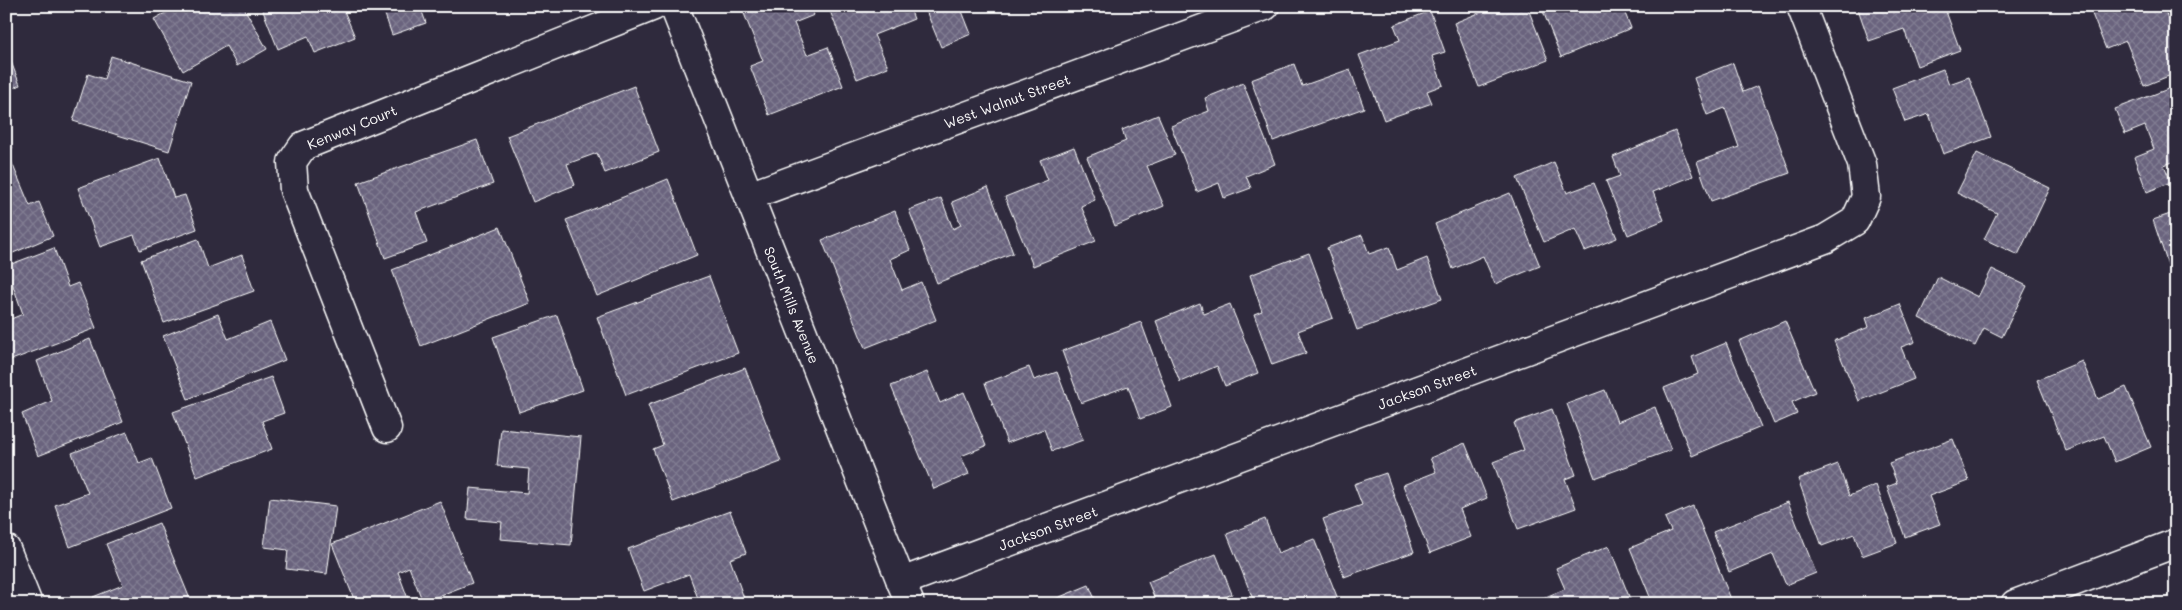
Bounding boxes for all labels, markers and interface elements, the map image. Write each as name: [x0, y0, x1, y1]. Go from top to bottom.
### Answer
street label: West Walnut Street: [941, 69, 1073, 133]
street label: Kenway Court: [304, 100, 400, 154]
street label: South Mills Avenue: [760, 244, 824, 366]
street label: Jackson Street: [1375, 360, 1479, 414]
street label: Jackson Street: [996, 501, 1100, 555]

